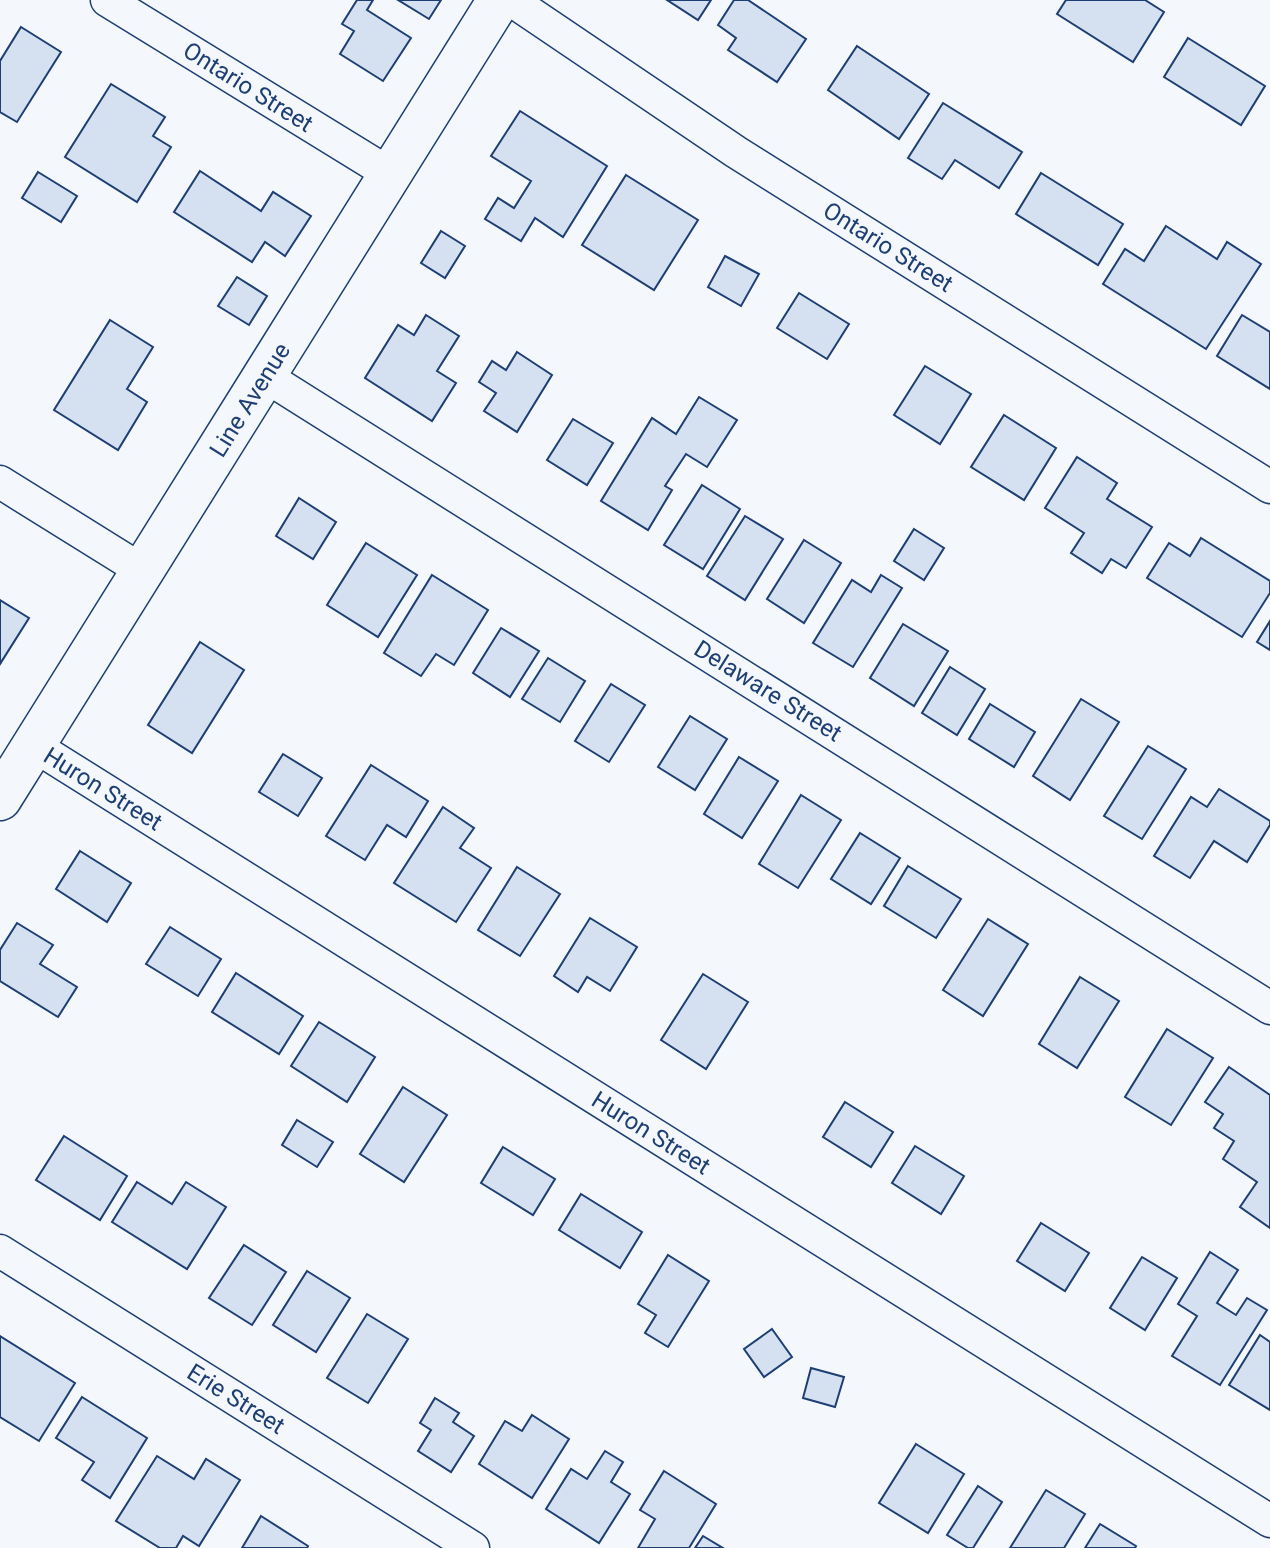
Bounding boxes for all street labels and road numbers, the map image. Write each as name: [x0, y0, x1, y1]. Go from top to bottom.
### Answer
street label: Ontario Street: [178, 36, 318, 138]
street label: Ontario Street: [818, 196, 958, 298]
street label: Line Avenue: [204, 338, 296, 462]
street label: Delaware Street: [689, 635, 847, 748]
street label: Huron Street: [39, 741, 168, 837]
street label: Huron Street: [587, 1085, 716, 1181]
street label: Erie Street: [182, 1358, 290, 1440]

